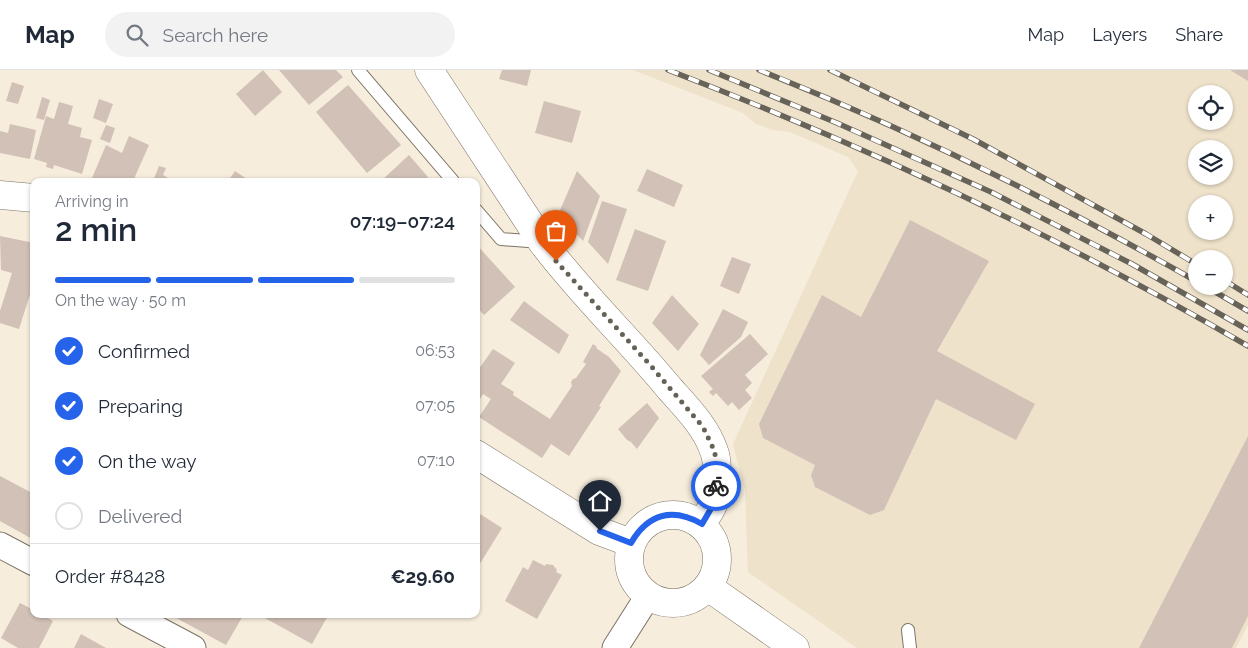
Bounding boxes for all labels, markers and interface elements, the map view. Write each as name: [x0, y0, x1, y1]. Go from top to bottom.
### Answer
search box: [105, 12, 455, 57]
text: Map: [25, 20, 75, 49]
icon: search: [123, 21, 151, 49]
text: Search here: [163, 24, 268, 46]
text: Map: [1028, 24, 1064, 45]
text: Layers: [1092, 24, 1147, 45]
text: Share: [1175, 24, 1223, 45]
map controls: [1188, 85, 1233, 295]
button: locate: [1188, 85, 1233, 130]
button: layers: [1188, 140, 1233, 185]
text: Arriving in: [55, 192, 129, 211]
button: +: [1188, 195, 1233, 240]
text: 07:19–07:24: [350, 210, 455, 232]
pin: [535, 210, 577, 261]
text: 2 min: [55, 211, 137, 248]
icon: bag: [542, 217, 570, 245]
button: −: [1188, 250, 1233, 295]
text: On the way · 50 m: [55, 291, 186, 310]
icon: check: [55, 337, 83, 365]
text: Confirmed: [98, 340, 190, 362]
text: 06:53: [415, 341, 455, 360]
icon: check: [55, 392, 83, 420]
text: Preparing: [98, 395, 183, 417]
text: 07:05: [415, 396, 455, 415]
icon: check: [55, 447, 83, 475]
text: On the way: [98, 450, 197, 472]
text: 07:10: [417, 451, 455, 470]
courier: [691, 461, 741, 511]
icon: bike: [702, 472, 730, 500]
pin: [579, 480, 621, 531]
icon: home: [586, 487, 614, 515]
text: Delivered: [98, 505, 182, 527]
text: Order #8428: [55, 565, 165, 587]
text: €29.60: [390, 565, 455, 587]

